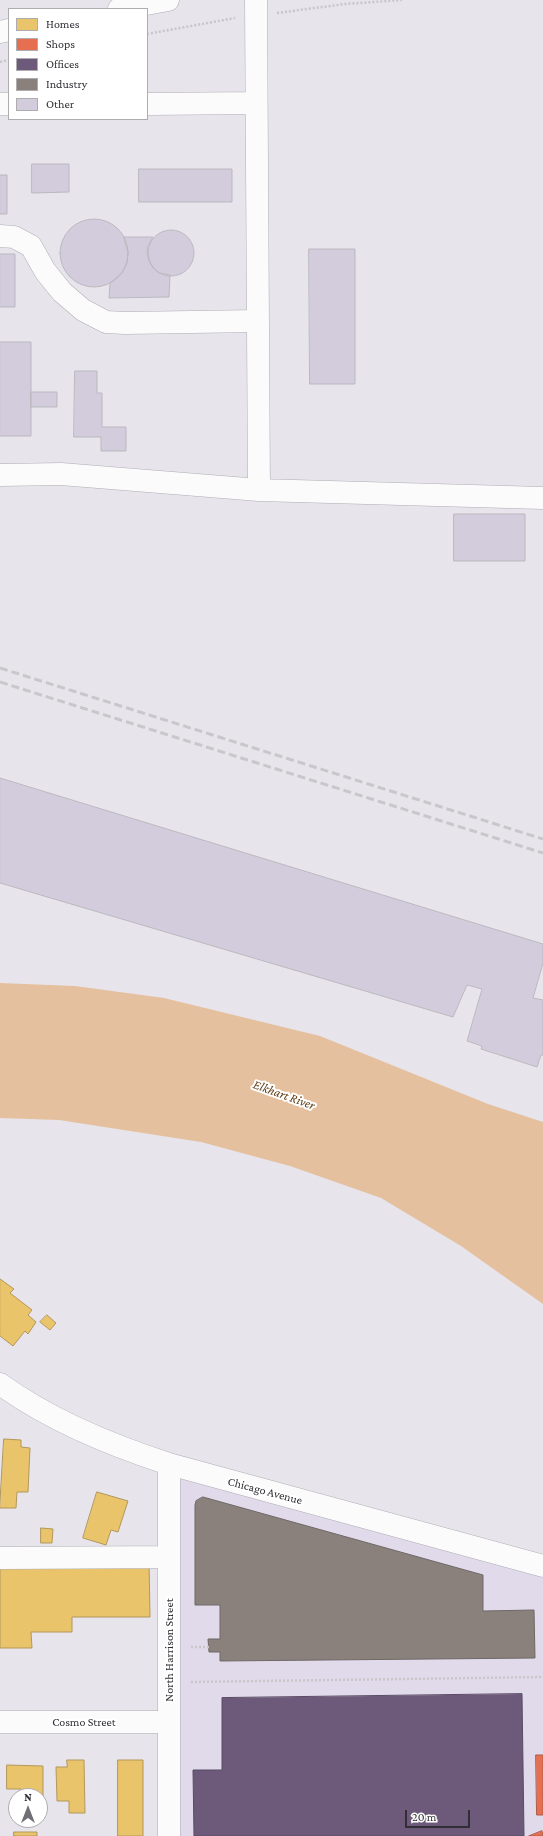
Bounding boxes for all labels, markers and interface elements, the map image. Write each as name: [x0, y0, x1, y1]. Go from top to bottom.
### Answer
legend: [8, 8, 148, 120]
text: Homes: [46, 17, 79, 31]
text: Shops: [46, 37, 75, 51]
text: Offices: [46, 57, 79, 71]
text: Industry: [46, 77, 87, 91]
text: Other: [46, 97, 74, 111]
water label: Elkhart River: [251, 1077, 317, 1113]
street label: Chicago Avenue: [226, 1474, 304, 1508]
street label: North Harrison Street: [162, 1598, 176, 1702]
street label: Cosmo Street: [52, 1715, 116, 1729]
north arrow: [8, 1788, 48, 1828]
text: N: [24, 1791, 32, 1803]
scale bar: [407, 1802, 472, 1828]
text: 20 m: [412, 1810, 436, 1824]

